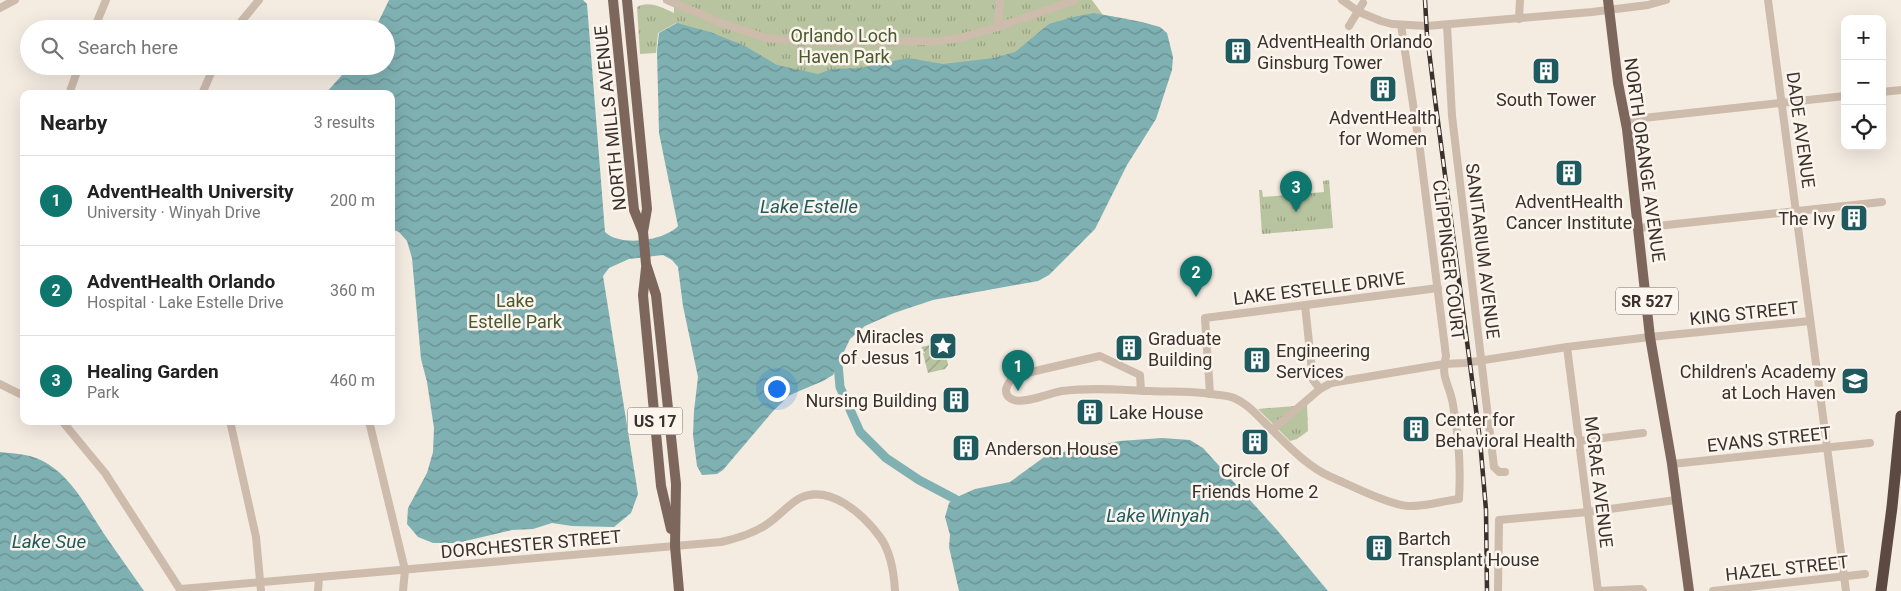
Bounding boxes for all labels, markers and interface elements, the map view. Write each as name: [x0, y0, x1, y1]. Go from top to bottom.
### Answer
map controls: [1841, 15, 1886, 150]
button: +: [1841, 15, 1886, 60]
search box: [20, 20, 395, 75]
street label: NORTH MILLS AVENUE: [590, 24, 630, 212]
park label: Orlando Loch Haven Park: [791, 25, 897, 67]
place label: AdventHealth Orlando Ginsburg Tower: [1257, 31, 1433, 73]
icon: search: [38, 34, 66, 62]
text: Search here: [78, 36, 178, 59]
building icon: AdventHealth Orlando Ginsburg Tower: [1223, 36, 1253, 66]
building icon: South Tower: [1531, 56, 1561, 86]
street label: NORTH ORANGE AVENUE: [1620, 56, 1670, 264]
button: −: [1841, 60, 1886, 105]
street label: DADE AVENUE: [1782, 70, 1820, 190]
building icon: AdventHealth for Women: [1368, 74, 1398, 104]
place label: South Tower: [1496, 89, 1596, 110]
button: locate: [1841, 105, 1886, 150]
place label: AdventHealth for Women: [1329, 107, 1437, 149]
text: Nearby: [40, 111, 107, 135]
text: 3 results: [314, 113, 375, 132]
building icon: AdventHealth Cancer Institute: [1554, 158, 1584, 188]
street label: SANITARIUM AVENUE: [1462, 162, 1504, 340]
pin: 3: [1280, 171, 1312, 212]
street label: CLIPPINGER COURT: [1429, 178, 1469, 342]
text: AdventHealth University: [87, 180, 294, 203]
text: 1: [51, 191, 61, 210]
text: 200 m: [330, 191, 375, 210]
place label: AdventHealth Cancer Institute: [1506, 191, 1632, 233]
water label: Lake Estelle: [760, 195, 858, 218]
text: University · Winyah Drive: [87, 203, 261, 222]
building icon: The Ivy: [1839, 203, 1869, 233]
place label: The Ivy: [1778, 208, 1835, 229]
pin: 2: [1180, 256, 1212, 297]
street label: LAKE ESTELLE DRIVE: [1232, 267, 1406, 309]
text: AdventHealth Orlando: [87, 270, 275, 293]
text: 2: [51, 281, 61, 300]
text: 360 m: [330, 281, 375, 300]
road number: SR 527: [1616, 288, 1678, 314]
park label: Lake Estelle Park: [468, 290, 563, 332]
text: Hospital · Lake Estelle Drive: [87, 293, 284, 312]
street label: KING STREET: [1688, 297, 1800, 329]
place label: Miracles of Jesus 1: [840, 326, 924, 368]
place label: Graduate Building: [1148, 328, 1221, 370]
place icon: Miracles of Jesus 1: [928, 331, 958, 361]
building icon: Graduate Building: [1114, 333, 1144, 363]
place label: Engineering Services: [1276, 340, 1370, 382]
building icon: Engineering Services: [1242, 345, 1272, 375]
pin: 1: [1002, 350, 1034, 391]
text: Healing Garden: [87, 360, 219, 383]
place label: Children's Academy at Loch Haven: [1680, 361, 1836, 403]
school or university icon: Children's Academy at Loch Haven: [1840, 366, 1870, 396]
text: 3: [51, 371, 61, 390]
text: 460 m: [330, 371, 375, 390]
your location: [764, 376, 790, 402]
text: Park: [87, 383, 119, 402]
building icon: Nursing Building: [941, 385, 971, 415]
place label: Nursing Building: [805, 390, 937, 411]
building icon: Lake House: [1075, 397, 1105, 427]
place label: Lake House: [1109, 402, 1203, 423]
road number: US 17: [628, 408, 682, 434]
place label: Center for Behavioral Health: [1435, 409, 1575, 451]
building icon: Center for Behavioral Health: [1401, 414, 1431, 444]
street label: MCRAE AVENUE: [1581, 415, 1617, 549]
street label: EVANS STREET: [1706, 422, 1832, 456]
building icon: Circle Of Friends Home 2: [1240, 427, 1270, 457]
building icon: Anderson House: [951, 433, 981, 463]
place label: Anderson House: [985, 438, 1118, 459]
place label: Circle Of Friends Home 2: [1192, 460, 1318, 502]
water label: Lake Winyah: [1106, 504, 1210, 527]
street label: DORCHESTER STREET: [440, 526, 622, 562]
place label: Bartch Transplant House: [1398, 528, 1539, 570]
water label: Lake Sue: [12, 530, 86, 553]
building icon: Bartch Transplant House: [1364, 533, 1394, 563]
street label: HAZEL STREET: [1724, 551, 1850, 585]

